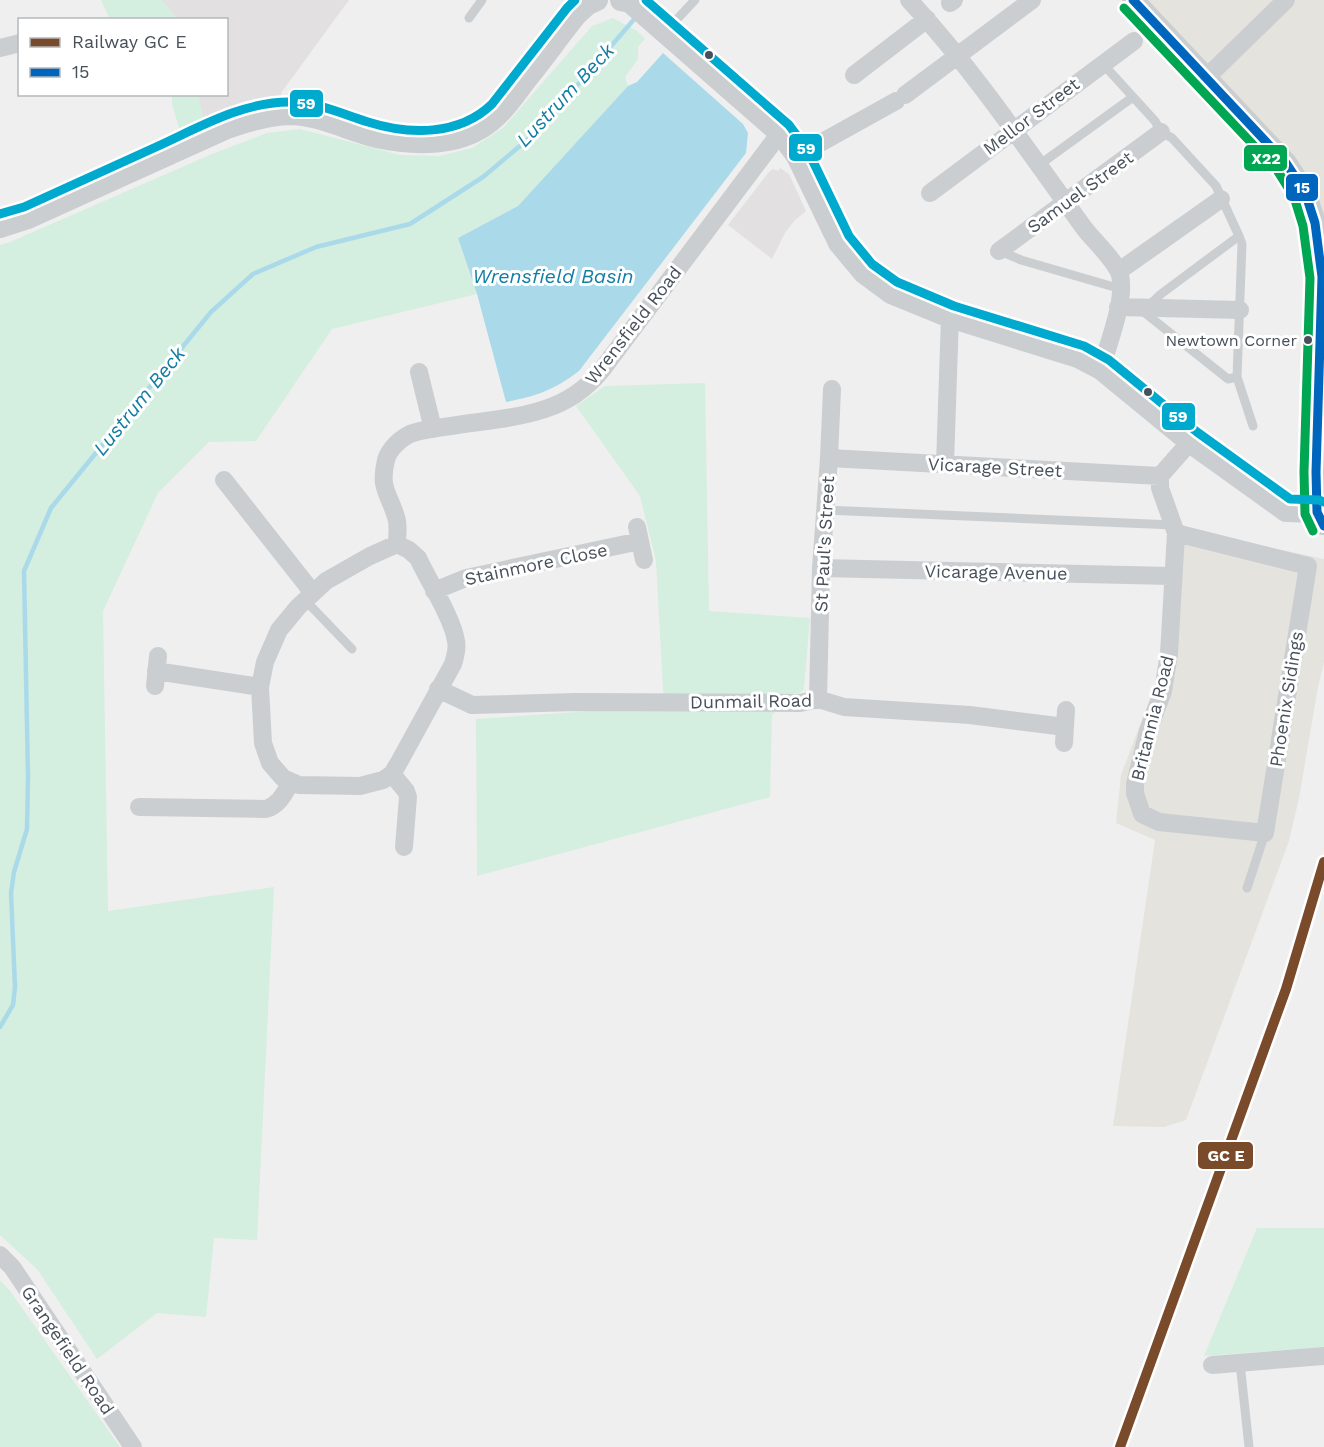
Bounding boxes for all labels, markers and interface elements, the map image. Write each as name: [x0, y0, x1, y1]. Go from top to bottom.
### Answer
legend: [18, 18, 228, 96]
text: Railway GC E: [72, 31, 187, 52]
water label: Lustrum Beck: [511, 38, 620, 152]
unlabelled marker: [703, 49, 715, 61]
text: 15: [72, 61, 90, 82]
street label: Mellor Street: [979, 73, 1083, 159]
line badge: 59: [289, 89, 324, 118]
text: 59: [296, 94, 316, 113]
line badge: 59: [788, 133, 823, 162]
text: 59: [796, 139, 816, 158]
line badge: X22: [1243, 144, 1288, 172]
street label: Samuel Street: [1023, 146, 1137, 237]
text: X22: [1251, 149, 1281, 168]
line badge: 15: [1285, 173, 1319, 202]
text: 15: [1294, 178, 1310, 197]
street label: Wrensfield Road: [580, 262, 686, 388]
water label: Wrensfield Basin: [472, 264, 634, 288]
place label: Newtown Corner: [1165, 331, 1297, 350]
marker: Newtown Corner: [1302, 334, 1314, 346]
water label: Lustrum Beck: [88, 341, 191, 460]
unlabelled marker: [1142, 386, 1154, 398]
line badge: 59: [1161, 402, 1196, 431]
text: 59: [1168, 407, 1188, 426]
street label: Vicarage Street: [927, 453, 1063, 481]
street label: St Paul's Street: [810, 475, 838, 613]
street label: Stainmore Close: [463, 539, 609, 589]
street label: Vicarage Avenue: [924, 560, 1068, 584]
street label: Phoenix Sidings: [1265, 630, 1307, 768]
street label: Britannia Road: [1126, 653, 1178, 783]
street label: Dunmail Road: [690, 689, 812, 713]
line badge: GC E: [1197, 1141, 1254, 1170]
text: GC E: [1207, 1146, 1245, 1165]
street label: Grangefield Road: [17, 1282, 119, 1418]

